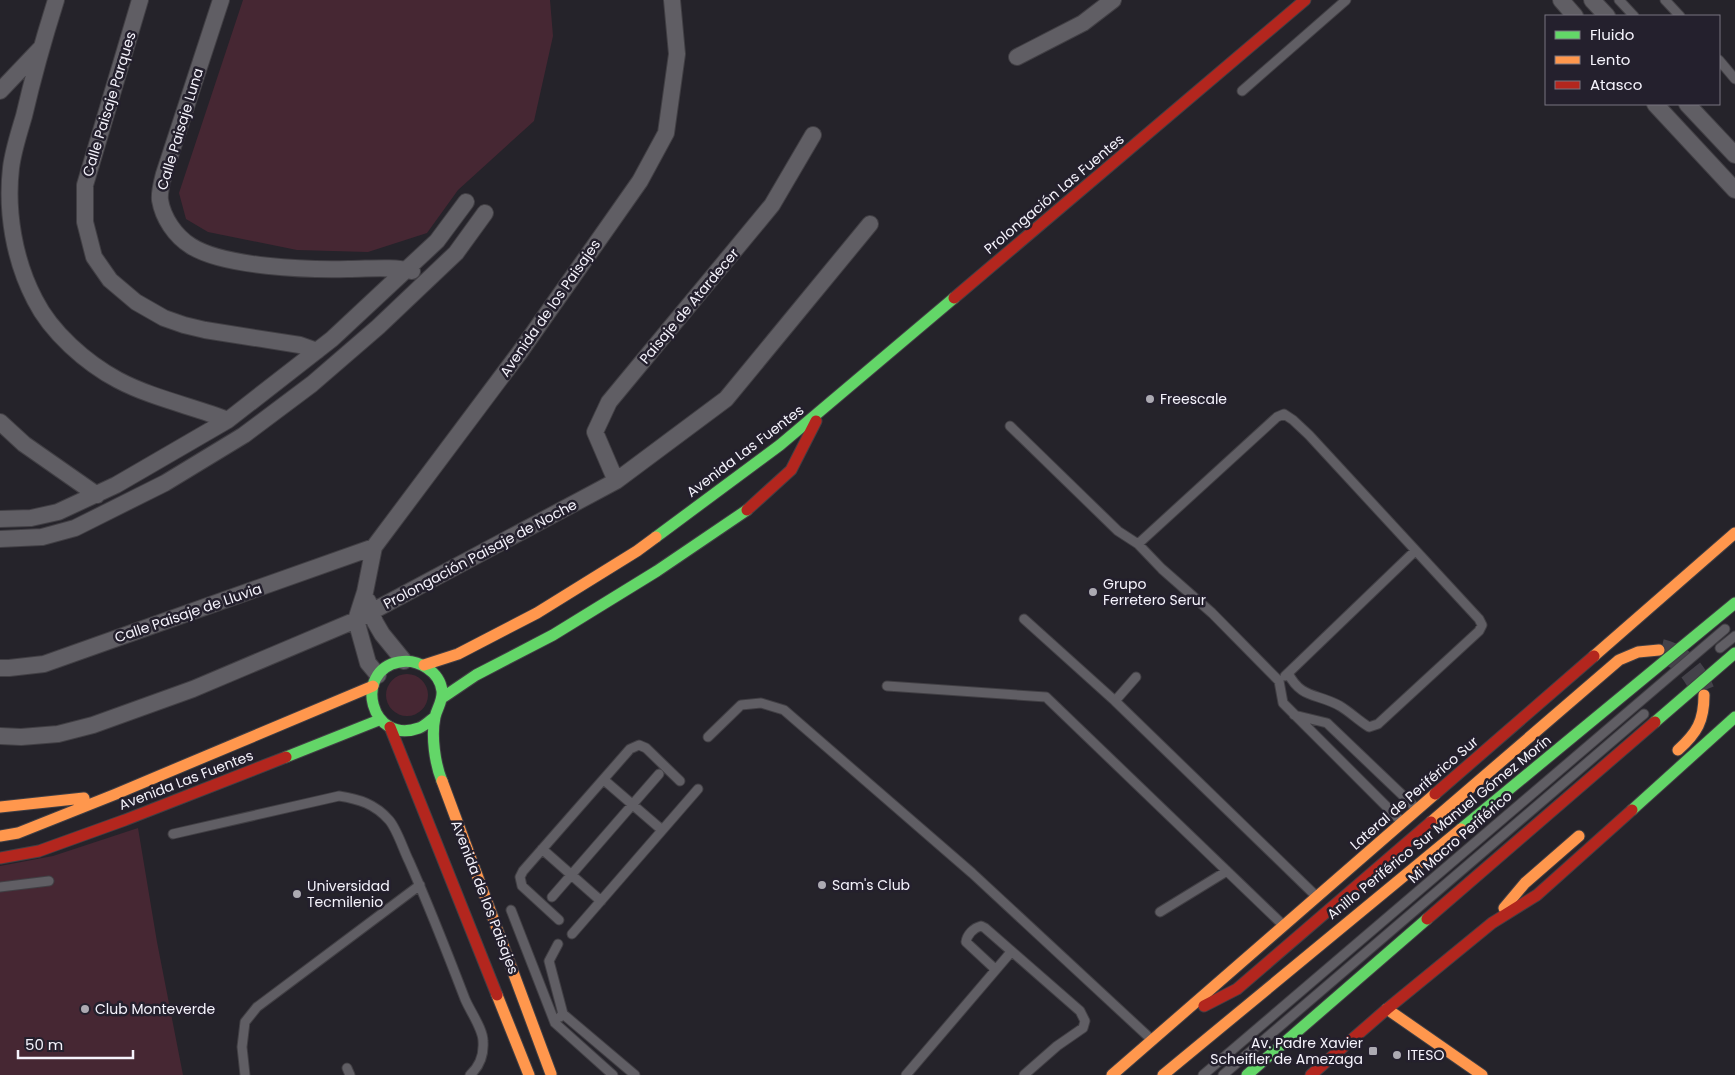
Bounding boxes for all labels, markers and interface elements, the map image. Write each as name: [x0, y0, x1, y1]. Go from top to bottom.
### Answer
legend: [1545, 15, 1720, 105]
text: Fluido: [1590, 24, 1634, 45]
street label: Calle Paisaje Parques: [77, 29, 141, 179]
text: Lento: [1590, 49, 1630, 70]
street label: Calle Paisaje Luna: [152, 66, 208, 192]
text: Atasco: [1590, 74, 1642, 95]
street label: Prolongación Las Fuentes: [980, 129, 1128, 259]
street label: Avenida de los Paisajes: [495, 235, 605, 381]
street label: Paisaje de Atardecer: [635, 244, 743, 368]
place label: Freescale: [1160, 389, 1227, 409]
marker: Freescale: [1144, 393, 1156, 405]
street label: Avenida Las Fuentes: [682, 400, 808, 502]
street label: Prolongación Paisaje de Noche: [380, 494, 581, 614]
place label: Grupo Ferretero Serur: [1103, 574, 1206, 610]
street label: Calle Paisaje de Lluvia: [112, 578, 264, 648]
marker: Grupo Ferretero Serur: [1087, 586, 1099, 598]
street label: Anillo Periférico Sur Manuel Gómez Morín: [1323, 730, 1555, 924]
street label: Lateral de Periférico Sur: [1346, 732, 1482, 854]
street label: Avenida Las Fuentes: [116, 745, 256, 815]
street label: Mi Macro Periférico: [1404, 786, 1516, 888]
street label: Avenida de los Paisajes: [446, 817, 524, 977]
place label: Sam's Club: [832, 875, 910, 895]
place label: Universidad Tecmilenio: [307, 876, 390, 912]
marker: Sam's Club: [816, 879, 828, 891]
marker: Universidad Tecmilenio: [291, 888, 303, 900]
place label: Club Monteverde: [95, 999, 215, 1019]
marker: Club Monteverde: [79, 1003, 91, 1015]
scale bar: [18, 1028, 132, 1060]
place label: Av. Padre Xavier Scheifler de Amezaga: [1210, 1033, 1363, 1069]
text: 50 m: [25, 1034, 63, 1055]
marker: Av. Padre Xavier Scheifler de Amezaga: [1367, 1045, 1379, 1057]
place label: ITESO: [1407, 1045, 1444, 1065]
marker: ITESO: [1391, 1049, 1403, 1061]

